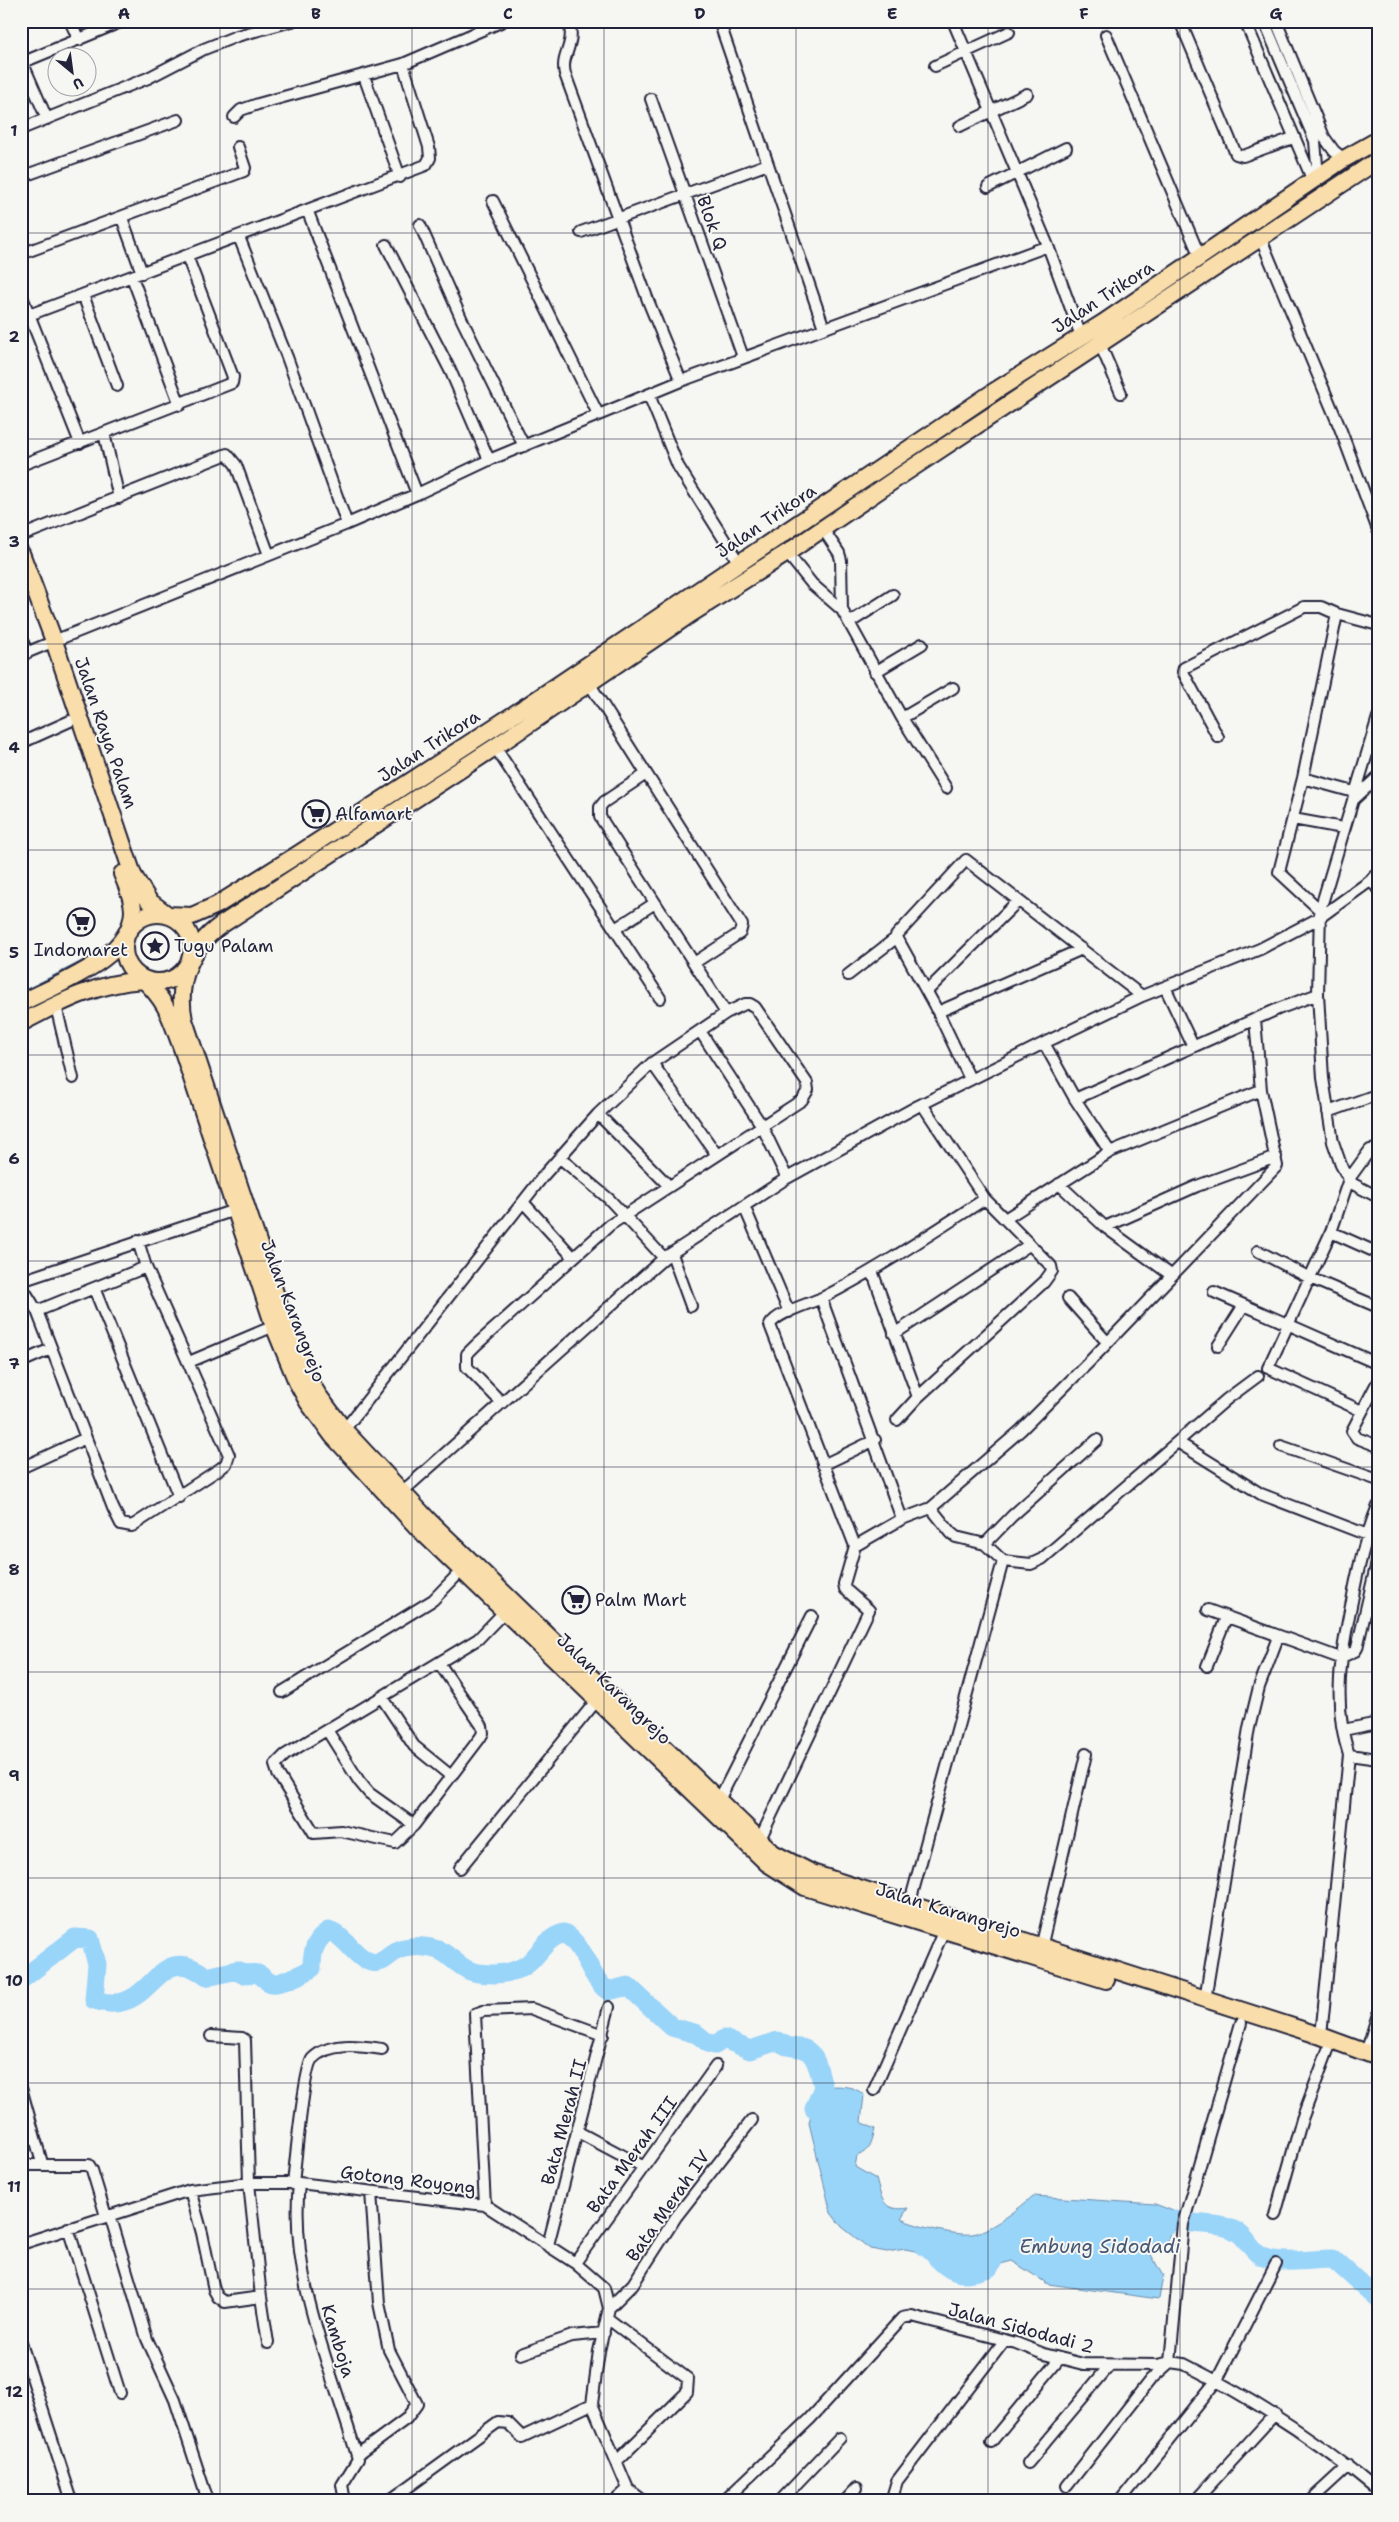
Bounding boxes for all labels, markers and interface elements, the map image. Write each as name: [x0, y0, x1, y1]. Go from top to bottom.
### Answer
text: A: [118, 3, 130, 24]
text: B: [311, 3, 321, 24]
text: C: [503, 3, 513, 24]
text: D: [694, 3, 706, 24]
text: E: [887, 3, 897, 24]
text: F: [1079, 3, 1089, 24]
text: G: [1270, 3, 1283, 24]
north arrow: [48, 48, 98, 98]
text: U: [70, 73, 87, 94]
text: 1: [10, 120, 18, 141]
street label: Blok Q: [691, 192, 733, 254]
street label: Jalan Trikora: [1048, 255, 1158, 339]
text: 2: [8, 326, 20, 347]
street label: Jalan Trikora: [711, 479, 821, 563]
text: 3: [8, 531, 20, 552]
street label: Jalan Raya Palam: [69, 654, 143, 812]
street label: Jalan Trikora: [374, 704, 484, 788]
text: 4: [8, 737, 20, 758]
supermarket icon: Alfamart: [301, 799, 331, 829]
place label: Alfamart: [335, 802, 413, 826]
supermarket icon: Indomaret: [66, 907, 96, 937]
place icon: Tugu Palam: [140, 931, 170, 961]
place label: Tugu Palam: [174, 934, 274, 958]
place label: Indomaret: [34, 938, 128, 962]
text: 5: [9, 942, 19, 963]
text: 6: [8, 1148, 20, 1169]
street label: Jalan Karangrejo: [255, 1236, 331, 1386]
text: 7: [8, 1353, 20, 1374]
text: 8: [8, 1559, 20, 1580]
supermarket icon: Palm Mart: [561, 1585, 591, 1615]
place label: Palm Mart: [595, 1588, 687, 1612]
street label: Jalan Karangrejo: [551, 1628, 677, 1750]
text: 9: [8, 1765, 20, 1786]
street label: Jalan Karangrejo: [872, 1876, 1024, 1944]
text: 10: [5, 1970, 23, 1991]
street label: Bata Merah II: [536, 2056, 592, 2187]
street label: Bata Merah III: [581, 2092, 683, 2218]
street label: Bata Merah IV: [621, 2146, 715, 2266]
street label: Gotong Royong: [339, 2160, 477, 2200]
text: 11: [7, 2176, 21, 2197]
water label: Embung Sidodadi: [1020, 2234, 1181, 2259]
street label: Jalan Sidodadi 2: [945, 2297, 1097, 2359]
street label: Kamboja: [316, 2302, 360, 2380]
text: 12: [5, 2381, 23, 2402]

